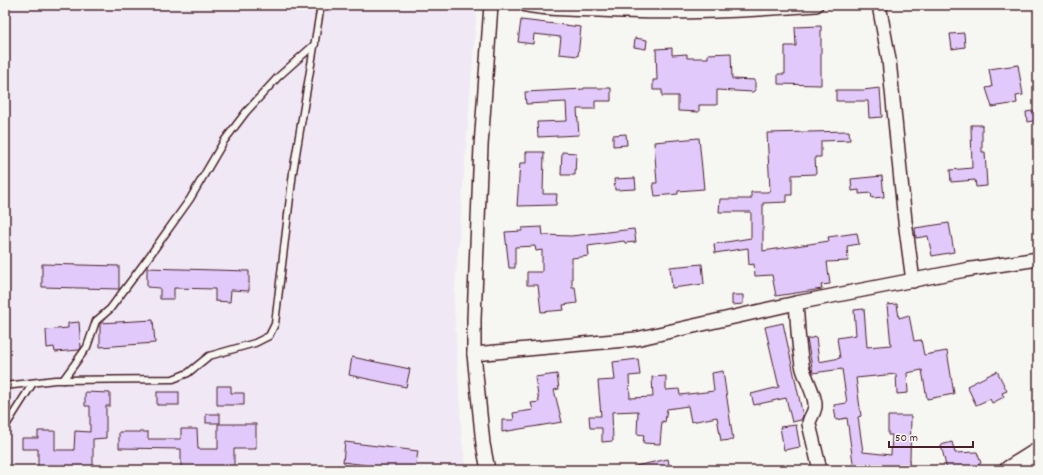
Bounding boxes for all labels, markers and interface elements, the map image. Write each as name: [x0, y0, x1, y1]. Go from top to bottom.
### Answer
scale bar: [889, 423, 973, 449]
text: 50 m: [895, 430, 918, 447]

